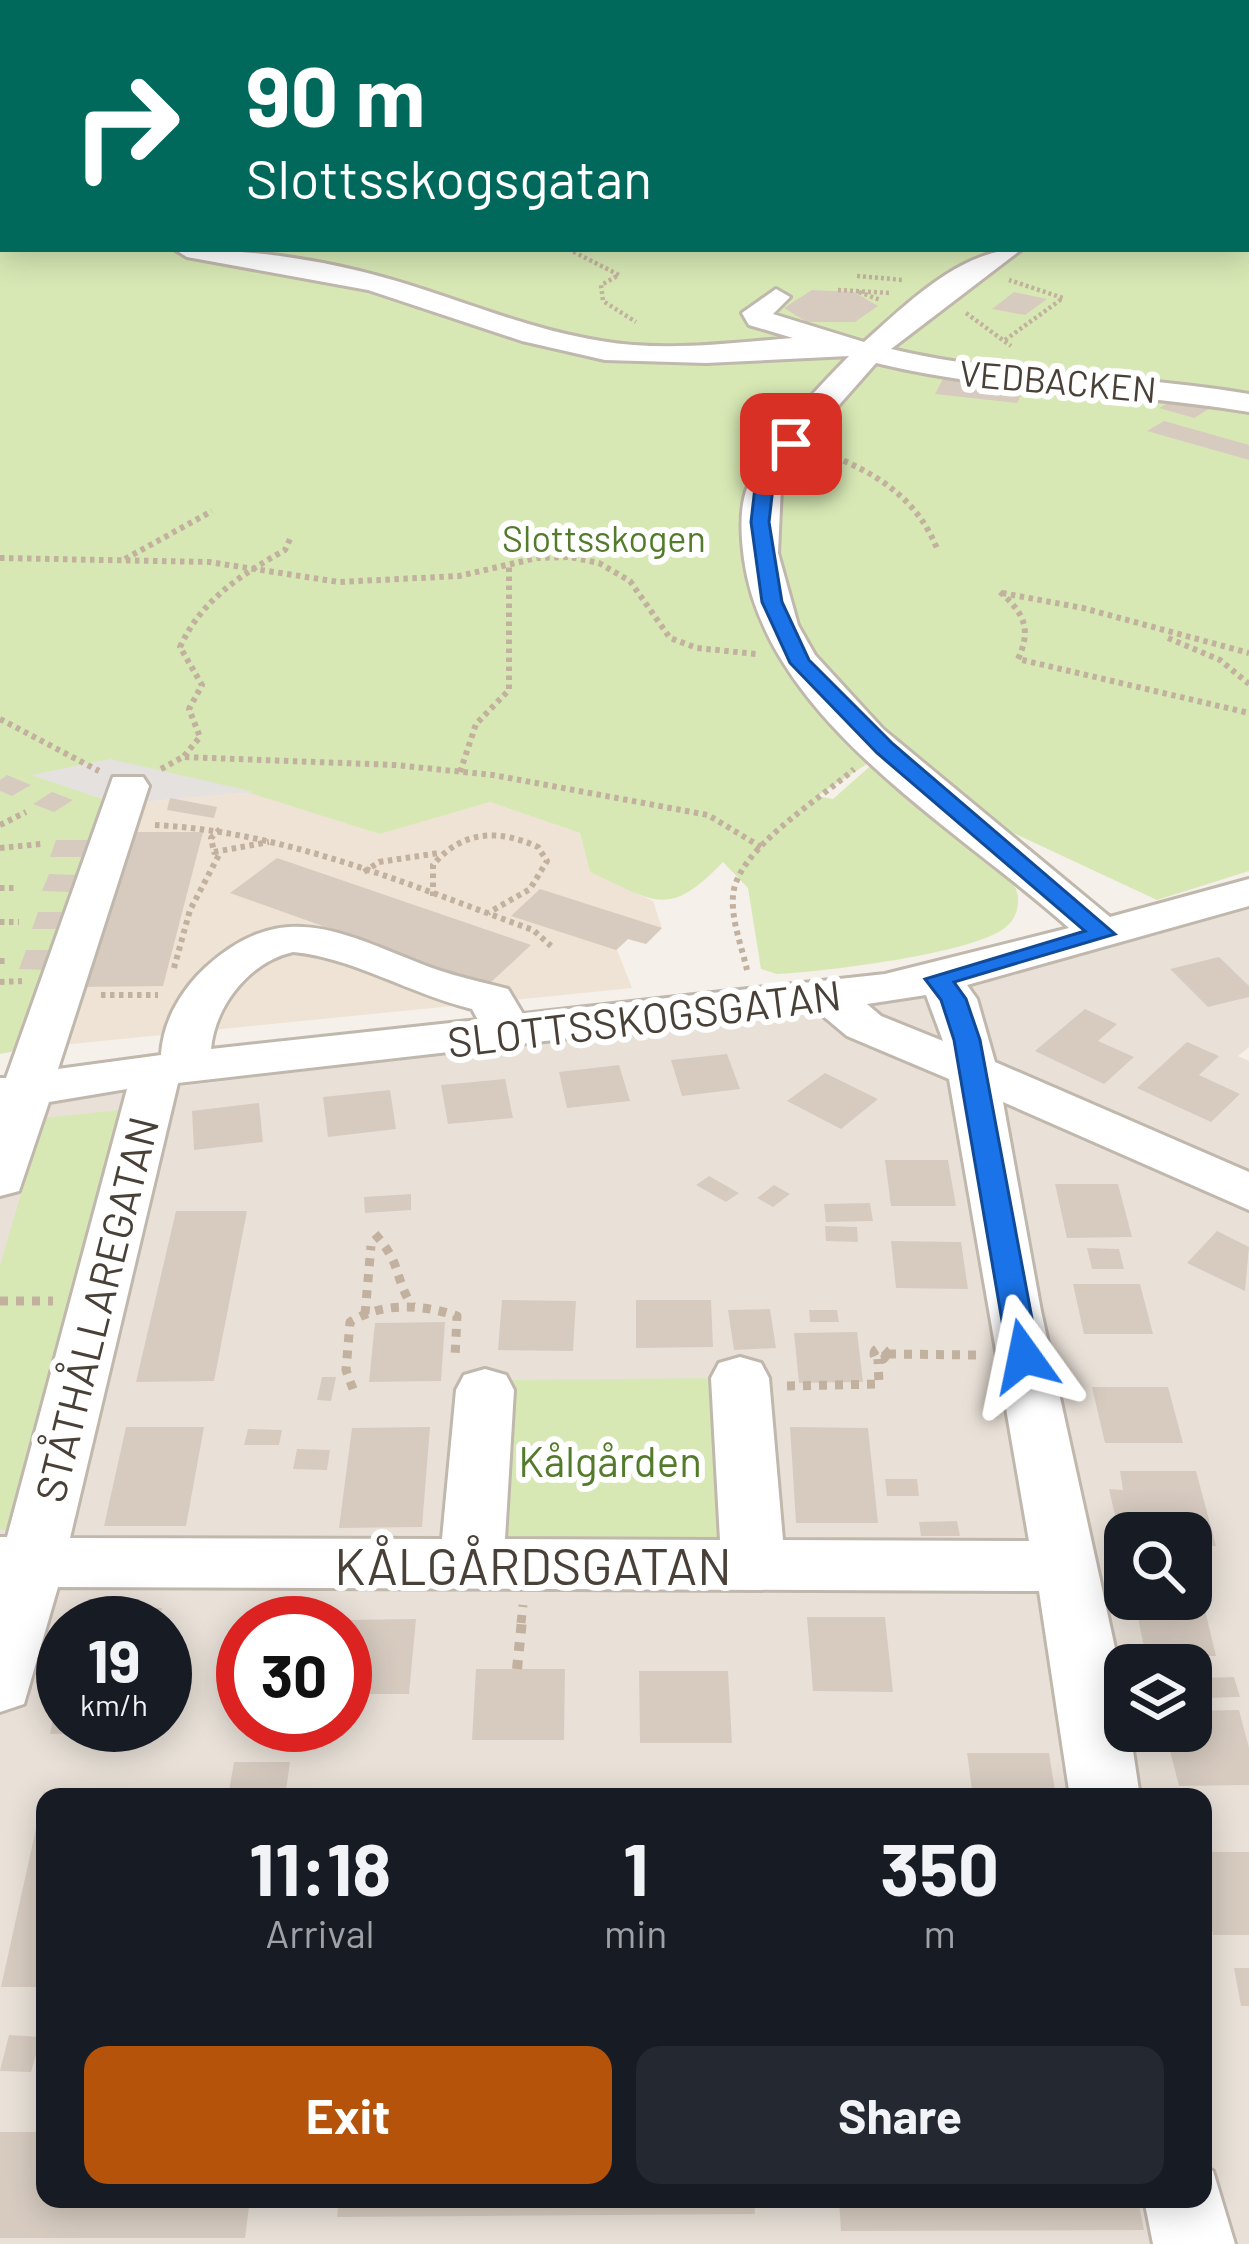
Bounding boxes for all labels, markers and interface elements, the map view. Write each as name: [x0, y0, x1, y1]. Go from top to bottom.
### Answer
text: 90 m: [246, 43, 425, 144]
icon: right: [48, 48, 204, 204]
text: Slottsskogsgatan: [246, 145, 652, 210]
street label: VEDBACKEN: [958, 350, 1158, 410]
pin: [740, 393, 842, 495]
icon: arrive: [758, 411, 824, 477]
park label: Slottsskogen: [502, 516, 706, 559]
street label: SLOTTSSKOGSGATAN: [444, 968, 844, 1066]
street label: STÅTHÅLLAREGATAN: [22, 1111, 167, 1507]
position arrow: [961, 1293, 1087, 1419]
park label: Kålgården: [518, 1435, 702, 1486]
map controls: [1104, 1512, 1212, 1752]
button: search: [1104, 1512, 1212, 1620]
street label: KÅLGÅRDSGATAN: [334, 1534, 732, 1595]
speed limit sign: 30: [216, 1596, 372, 1752]
text: 19: [87, 1623, 141, 1695]
button: layers: [1104, 1644, 1212, 1752]
text: km/h: [80, 1686, 148, 1722]
text: 11:18: [249, 1824, 391, 1910]
text: 1: [623, 1824, 648, 1910]
text: 350: [880, 1824, 999, 1910]
text: Arrival: [266, 1909, 375, 1956]
text: min: [604, 1909, 667, 1956]
text: m: [924, 1909, 956, 1956]
button: Exit: [84, 2046, 612, 2184]
button: Share: [636, 2046, 1164, 2184]

